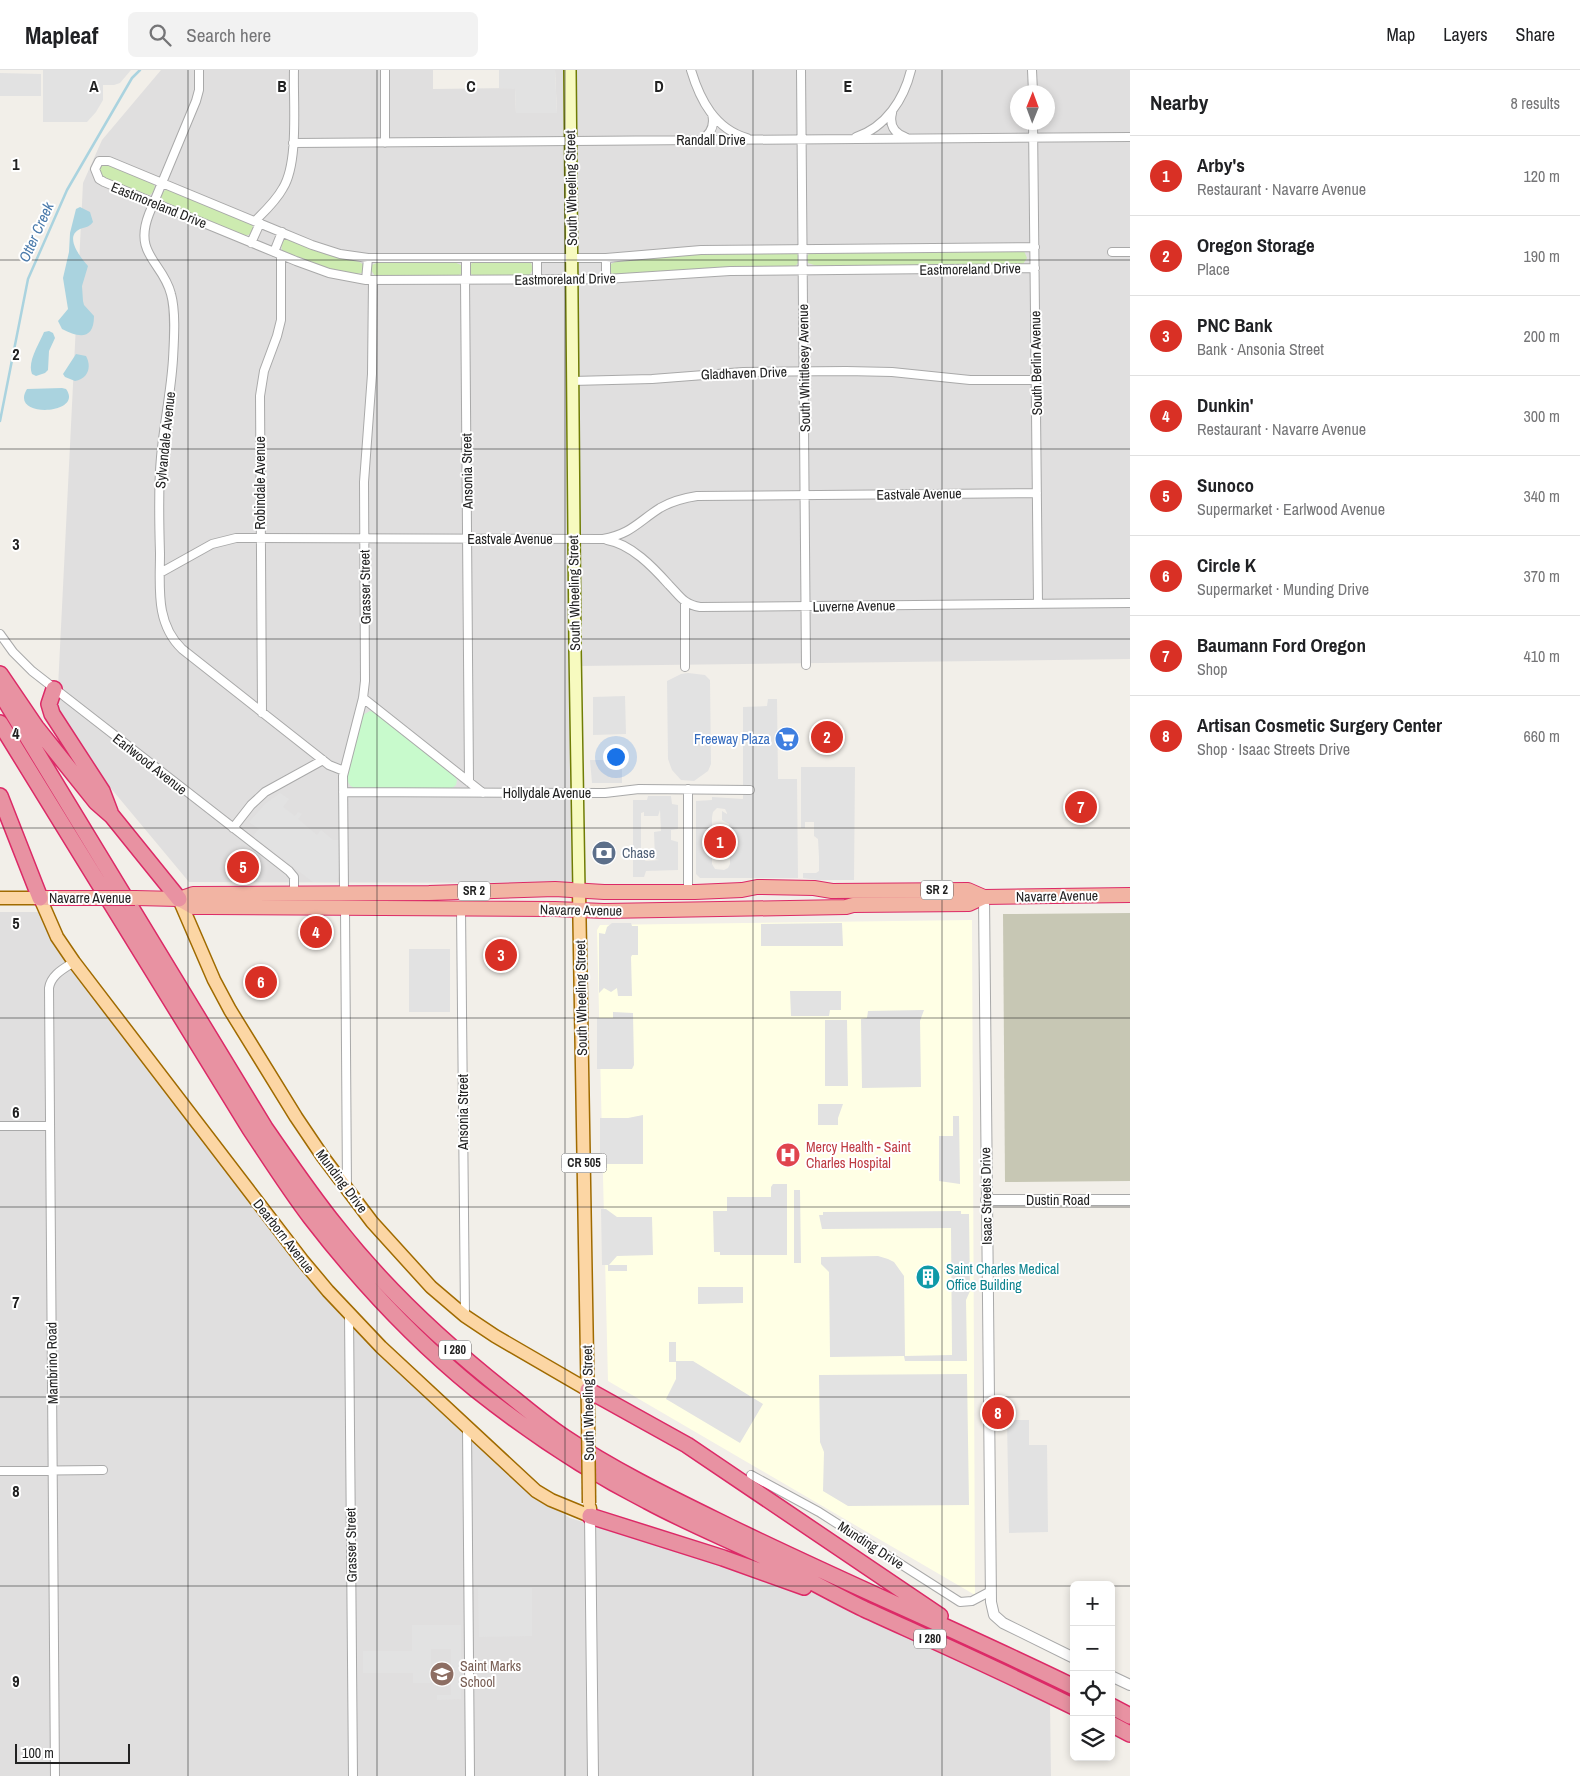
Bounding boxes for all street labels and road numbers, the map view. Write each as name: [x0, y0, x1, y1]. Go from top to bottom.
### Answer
street label: South Wheeling Street: [561, 130, 581, 246]
street label: Randall Drive: [676, 131, 746, 149]
street label: Eastmoreland Drive: [109, 178, 209, 232]
street label: Eastmoreland Drive: [919, 259, 1021, 279]
street label: Eastmoreland Drive: [514, 269, 616, 289]
street label: South Whittlesey Avenue: [794, 304, 814, 432]
street label: South Berlin Avenue: [1026, 311, 1046, 415]
street label: Gladhaven Drive: [701, 363, 787, 383]
street label: Sylvandale Avenue: [151, 391, 179, 489]
street label: Ansonia Street: [457, 433, 477, 510]
street label: Robindale Avenue: [251, 436, 269, 530]
street label: Eastvale Avenue: [876, 484, 962, 504]
street label: Eastvale Avenue: [467, 530, 553, 548]
street label: South Wheeling Street: [564, 535, 584, 651]
street label: Grasser Street: [355, 550, 375, 624]
street label: Luverne Avenue: [812, 596, 896, 616]
street label: Earlwood Avenue: [109, 729, 191, 799]
street label: Hollydale Avenue: [503, 784, 591, 802]
road number: SR 2: [921, 880, 953, 900]
road number: SR 2: [458, 881, 490, 900]
street label: Navarre Avenue: [1016, 886, 1098, 906]
street label: Navarre Avenue: [49, 889, 131, 907]
street label: Navarre Avenue: [540, 900, 622, 920]
street label: South Wheeling Street: [571, 940, 591, 1056]
street label: Ansonia Street: [454, 1074, 472, 1151]
street label: Munding Drive: [312, 1146, 372, 1216]
street label: Isaac Streets Drive: [976, 1147, 996, 1245]
road number: CR 505: [562, 1154, 606, 1172]
street label: Dustin Road: [1026, 1191, 1090, 1209]
street label: Dearborn Avenue: [249, 1195, 319, 1277]
street label: Mambrino Road: [42, 1322, 62, 1404]
road number: I 280: [439, 1340, 471, 1360]
street label: South Wheeling Street: [578, 1345, 598, 1461]
street label: Grasser Street: [341, 1508, 361, 1582]
street label: Munding Drive: [835, 1517, 907, 1573]
road number: I 280: [914, 1630, 946, 1648]

